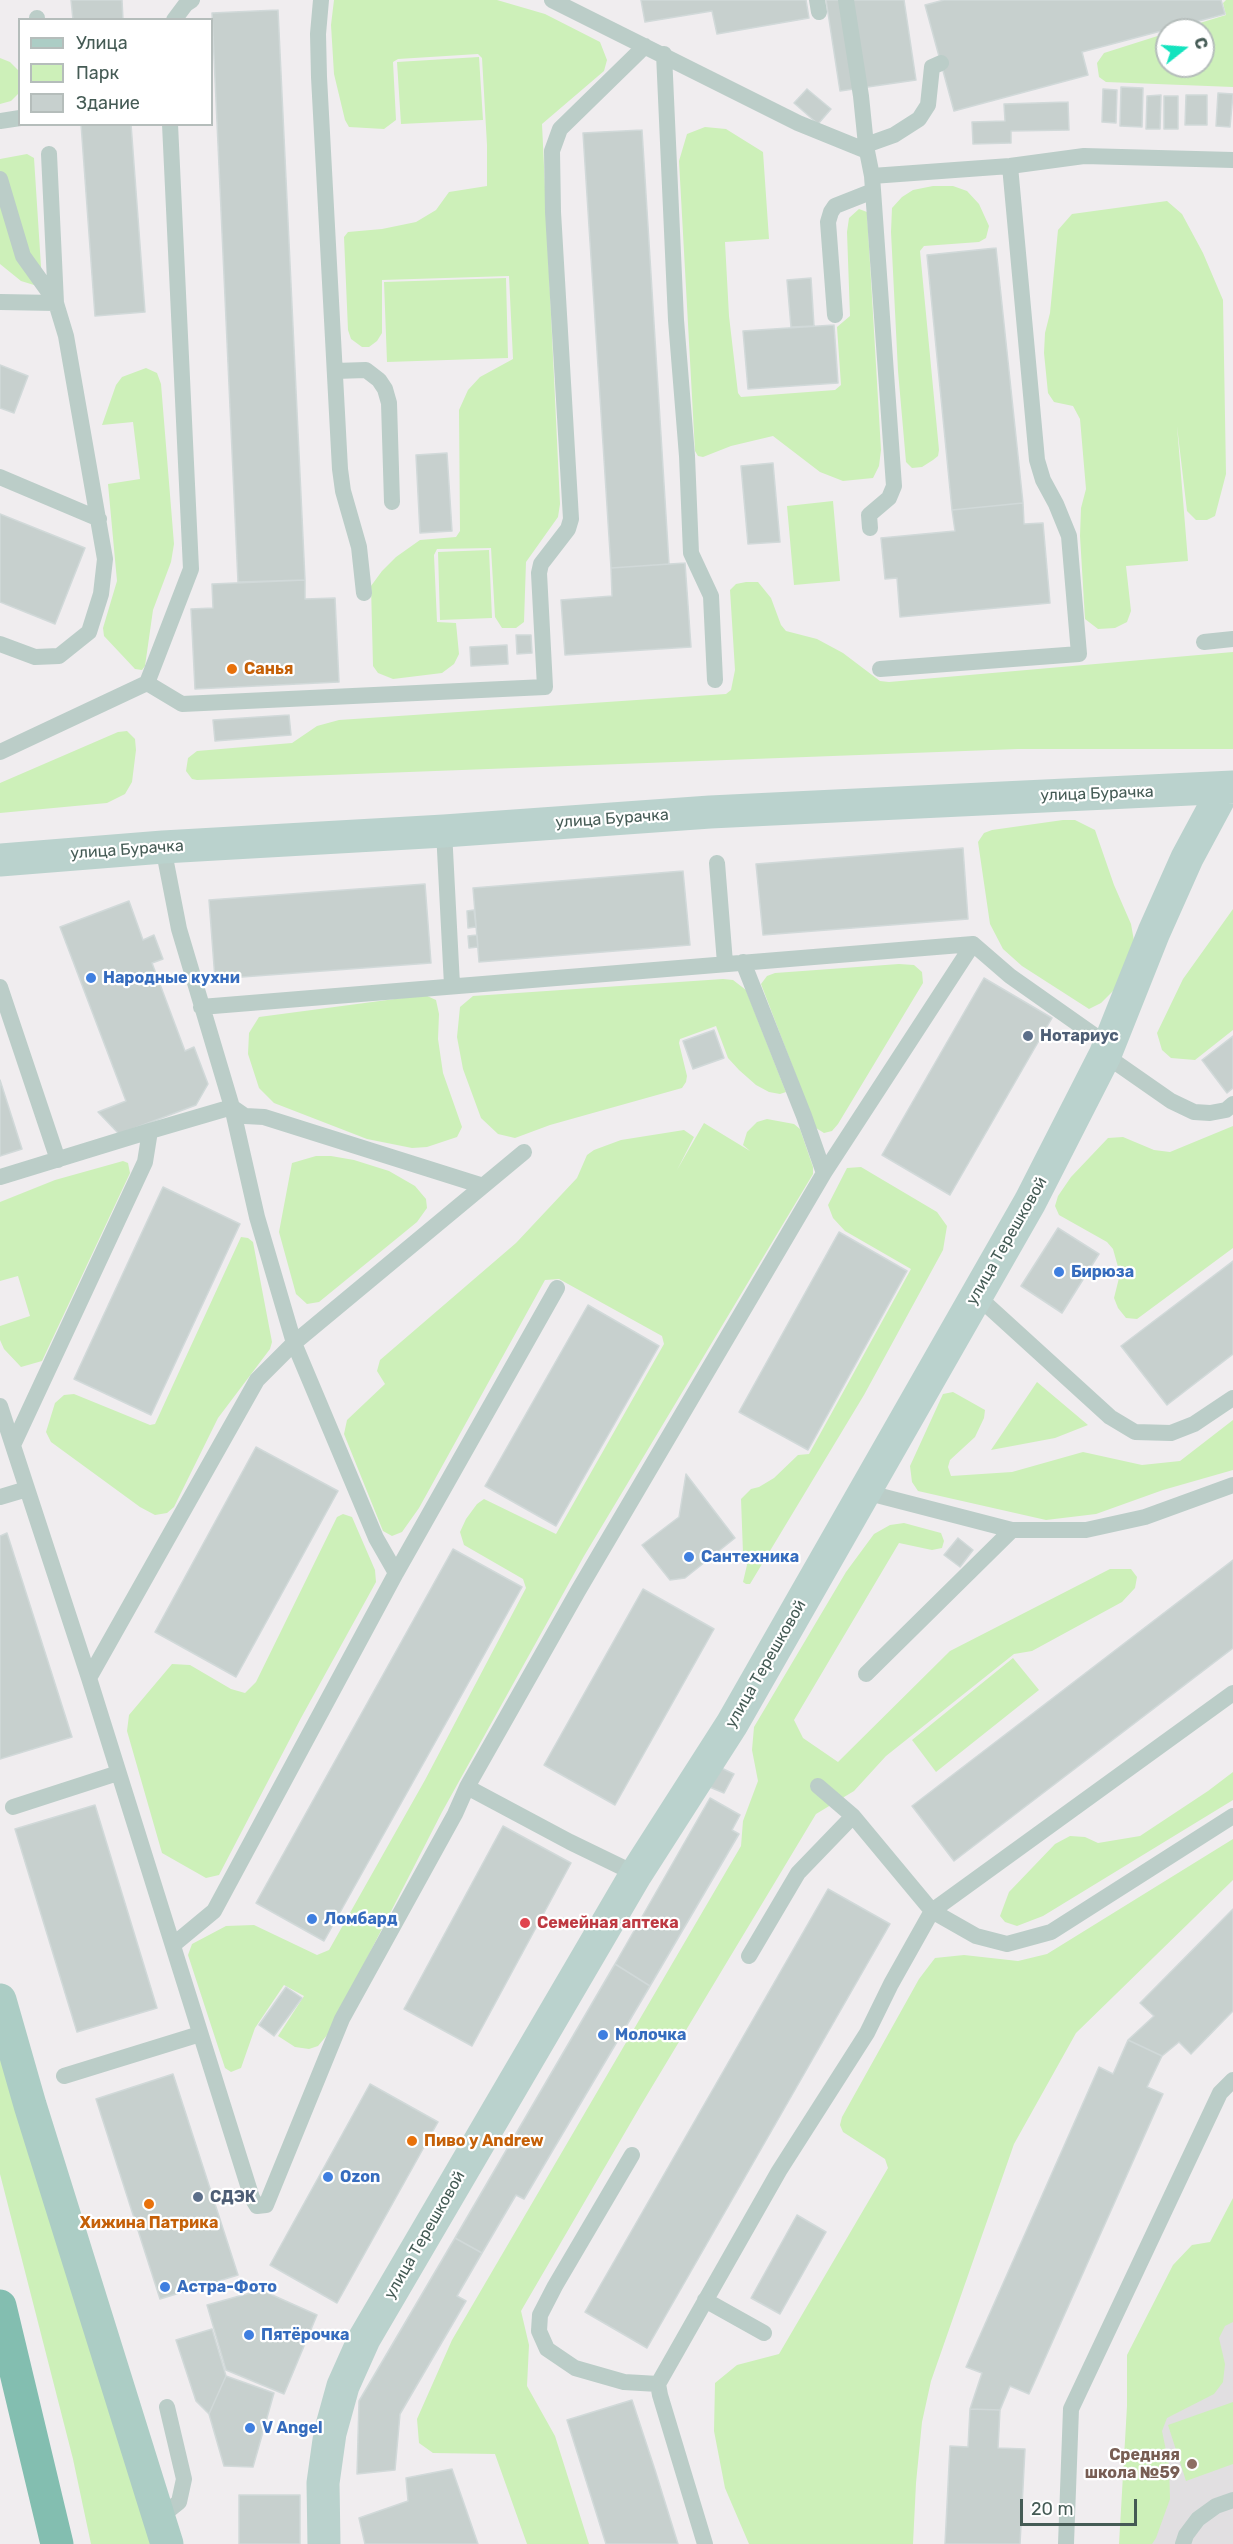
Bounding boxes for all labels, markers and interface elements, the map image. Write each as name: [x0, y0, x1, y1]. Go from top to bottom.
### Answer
legend: [18, 18, 213, 126]
north arrow: [1155, 18, 1215, 78]
text: Улица: [76, 32, 128, 54]
text: С: [1190, 35, 1212, 51]
text: Парк: [76, 62, 119, 84]
text: Здание: [76, 92, 140, 114]
place label: Санья: [244, 659, 293, 679]
marker: Санья: [225, 662, 239, 676]
street label: улица Бурачка: [1040, 782, 1154, 806]
street label: улица Бурачка: [555, 805, 669, 833]
street label: улица Бурачка: [70, 836, 184, 864]
place label: Народные кухни: [103, 968, 240, 988]
marker: Народные кухни: [84, 971, 98, 985]
place label: Нотариус: [1040, 1026, 1119, 1046]
marker: Нотариус: [1021, 1029, 1035, 1043]
street label: улица Терешковой: [963, 1174, 1051, 1308]
place label: Бирюза: [1071, 1262, 1134, 1282]
marker: Бирюза: [1052, 1265, 1066, 1279]
place label: Сантехника: [701, 1547, 799, 1567]
marker: Сантехника: [682, 1550, 696, 1564]
street label: улица Терешковой: [722, 1597, 810, 1731]
place label: Ломбард: [324, 1909, 397, 1929]
marker: Ломбард: [305, 1912, 319, 1926]
place label: Семейная аптека: [537, 1913, 679, 1933]
marker: Семейная аптека: [518, 1916, 532, 1930]
place label: Молочка: [615, 2025, 686, 2045]
marker: Молочка: [596, 2028, 610, 2042]
place label: Пиво у Andrew: [424, 2131, 544, 2151]
marker: Пиво у Andrew: [405, 2134, 419, 2148]
place label: Ozon: [340, 2167, 380, 2187]
street label: улица Терешковой: [381, 2168, 469, 2302]
marker: Ozon: [321, 2170, 335, 2184]
place label: СДЭК: [210, 2187, 256, 2207]
marker: СДЭК: [191, 2190, 205, 2204]
marker: Хижина Патрика: [142, 2197, 156, 2211]
place label: Хижина Патрика: [80, 2213, 218, 2233]
place label: Астра-Фото: [177, 2277, 277, 2297]
marker: Астра-Фото: [158, 2280, 172, 2294]
place label: Пятёрочка: [261, 2325, 350, 2345]
marker: Пятёрочка: [242, 2328, 256, 2342]
place label: V Angel: [262, 2418, 322, 2438]
marker: V Angel: [243, 2421, 257, 2435]
place label: Средняя школа №59: [1085, 2445, 1180, 2483]
marker: Средняя школа №59: [1185, 2457, 1199, 2471]
scale bar: [1023, 2487, 1140, 2525]
text: 20 m: [1031, 2498, 1073, 2520]

